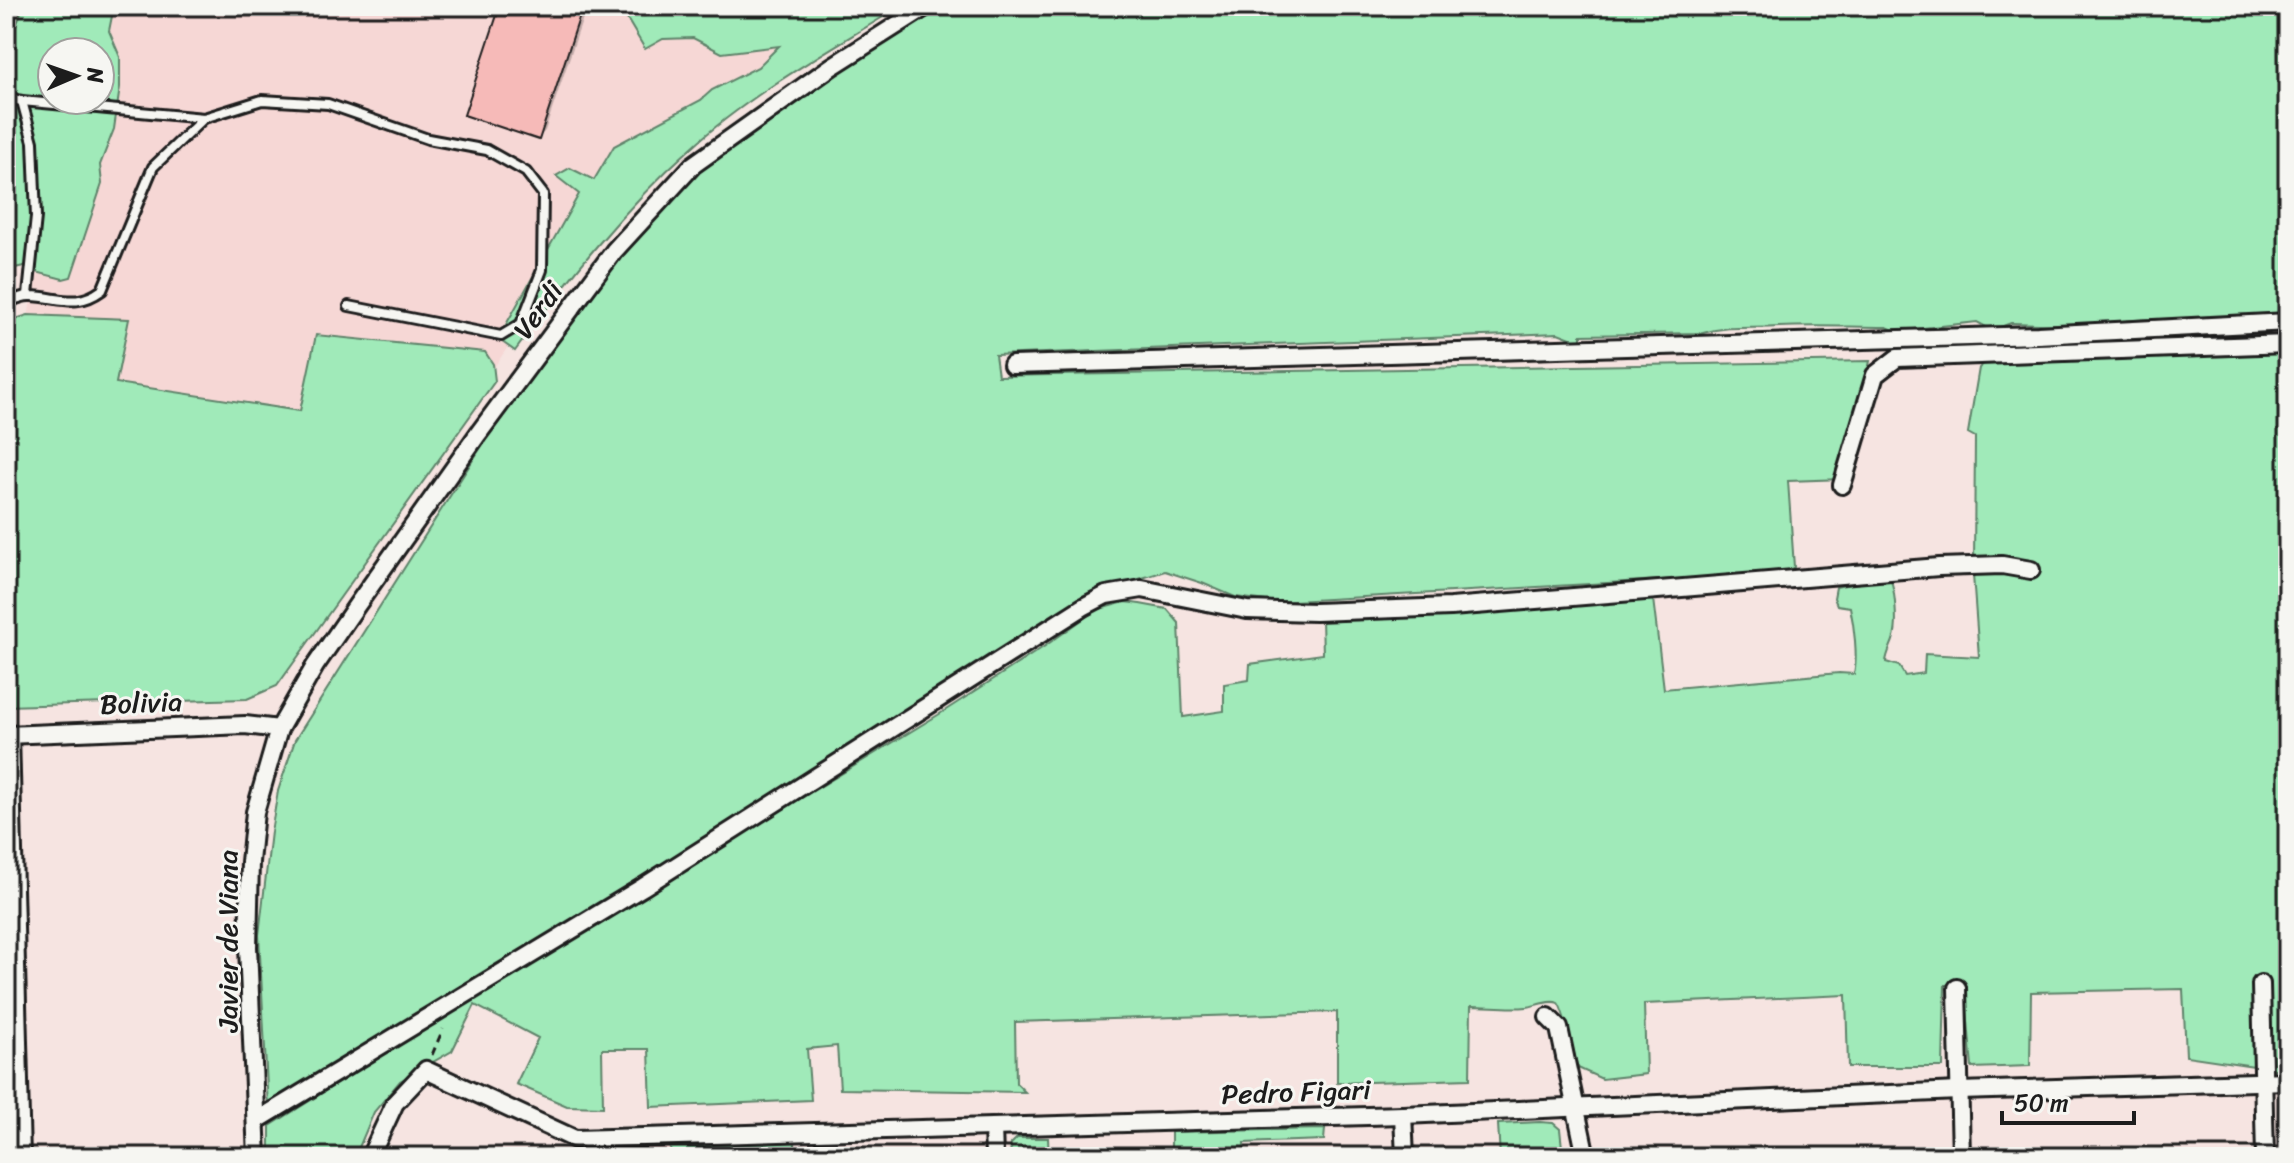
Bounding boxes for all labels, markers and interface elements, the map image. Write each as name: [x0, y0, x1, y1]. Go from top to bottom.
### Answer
north arrow: [36, 36, 116, 116]
text: N: [76, 66, 115, 84]
street label: Verdi: [500, 269, 577, 350]
street label: Bolivia: [99, 677, 183, 729]
street label: Javier de Viana: [203, 850, 252, 1033]
street label: Pedro Figari: [1220, 1065, 1373, 1119]
scale bar: [2002, 1075, 2134, 1125]
text: 50 m: [2014, 1082, 2069, 1124]

